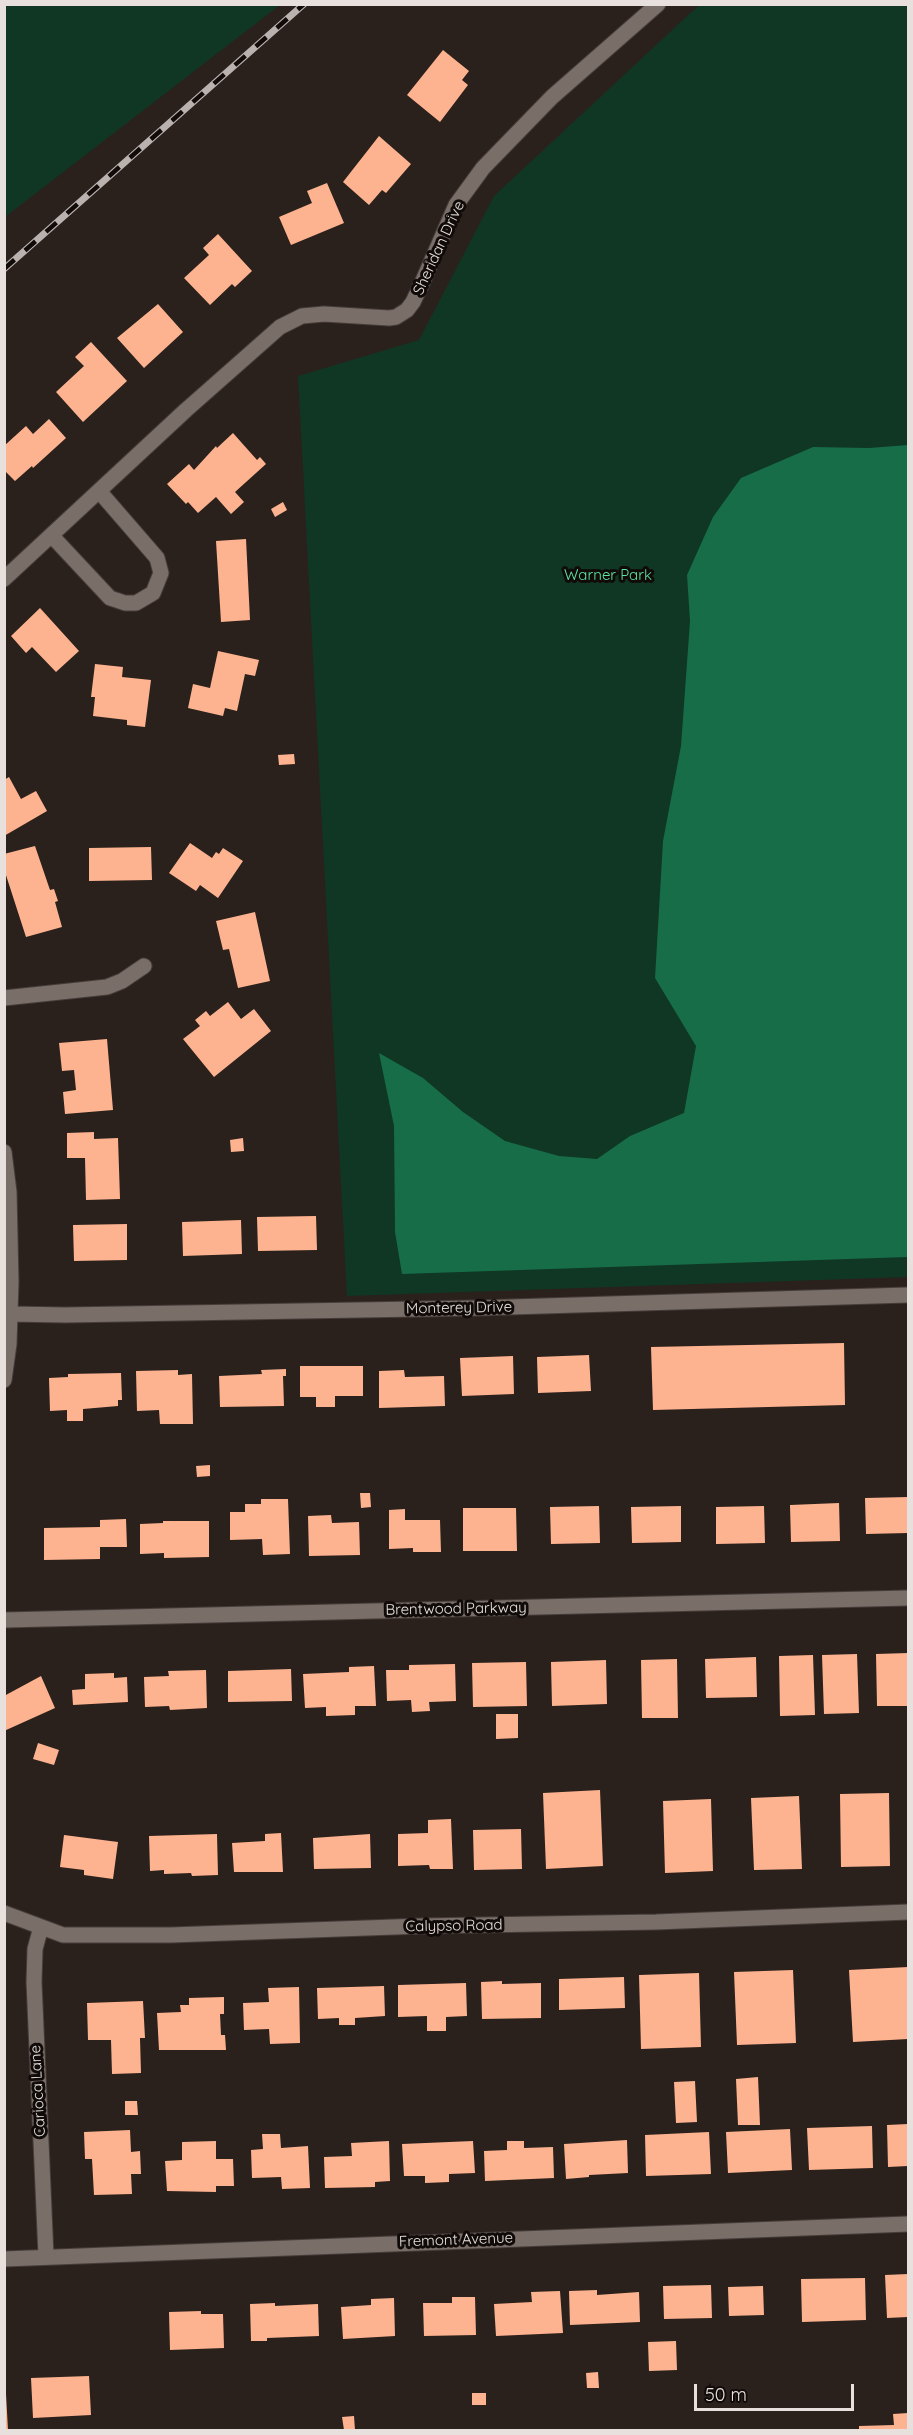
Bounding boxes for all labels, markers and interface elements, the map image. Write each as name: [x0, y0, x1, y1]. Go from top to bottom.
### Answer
street label: Sheridan Drive: [409, 198, 469, 298]
park label: Warner Park: [564, 566, 652, 584]
street label: Monterey Drive: [406, 1298, 512, 1318]
street label: Brentwood Parkway: [385, 1599, 527, 1619]
street label: Calypso Road: [405, 1916, 503, 1936]
street label: Carioca Lane: [27, 2045, 49, 2137]
street label: Fremont Avenue: [399, 2229, 513, 2251]
scale bar: [697, 2372, 858, 2410]
text: 50 m: [705, 2383, 747, 2406]

